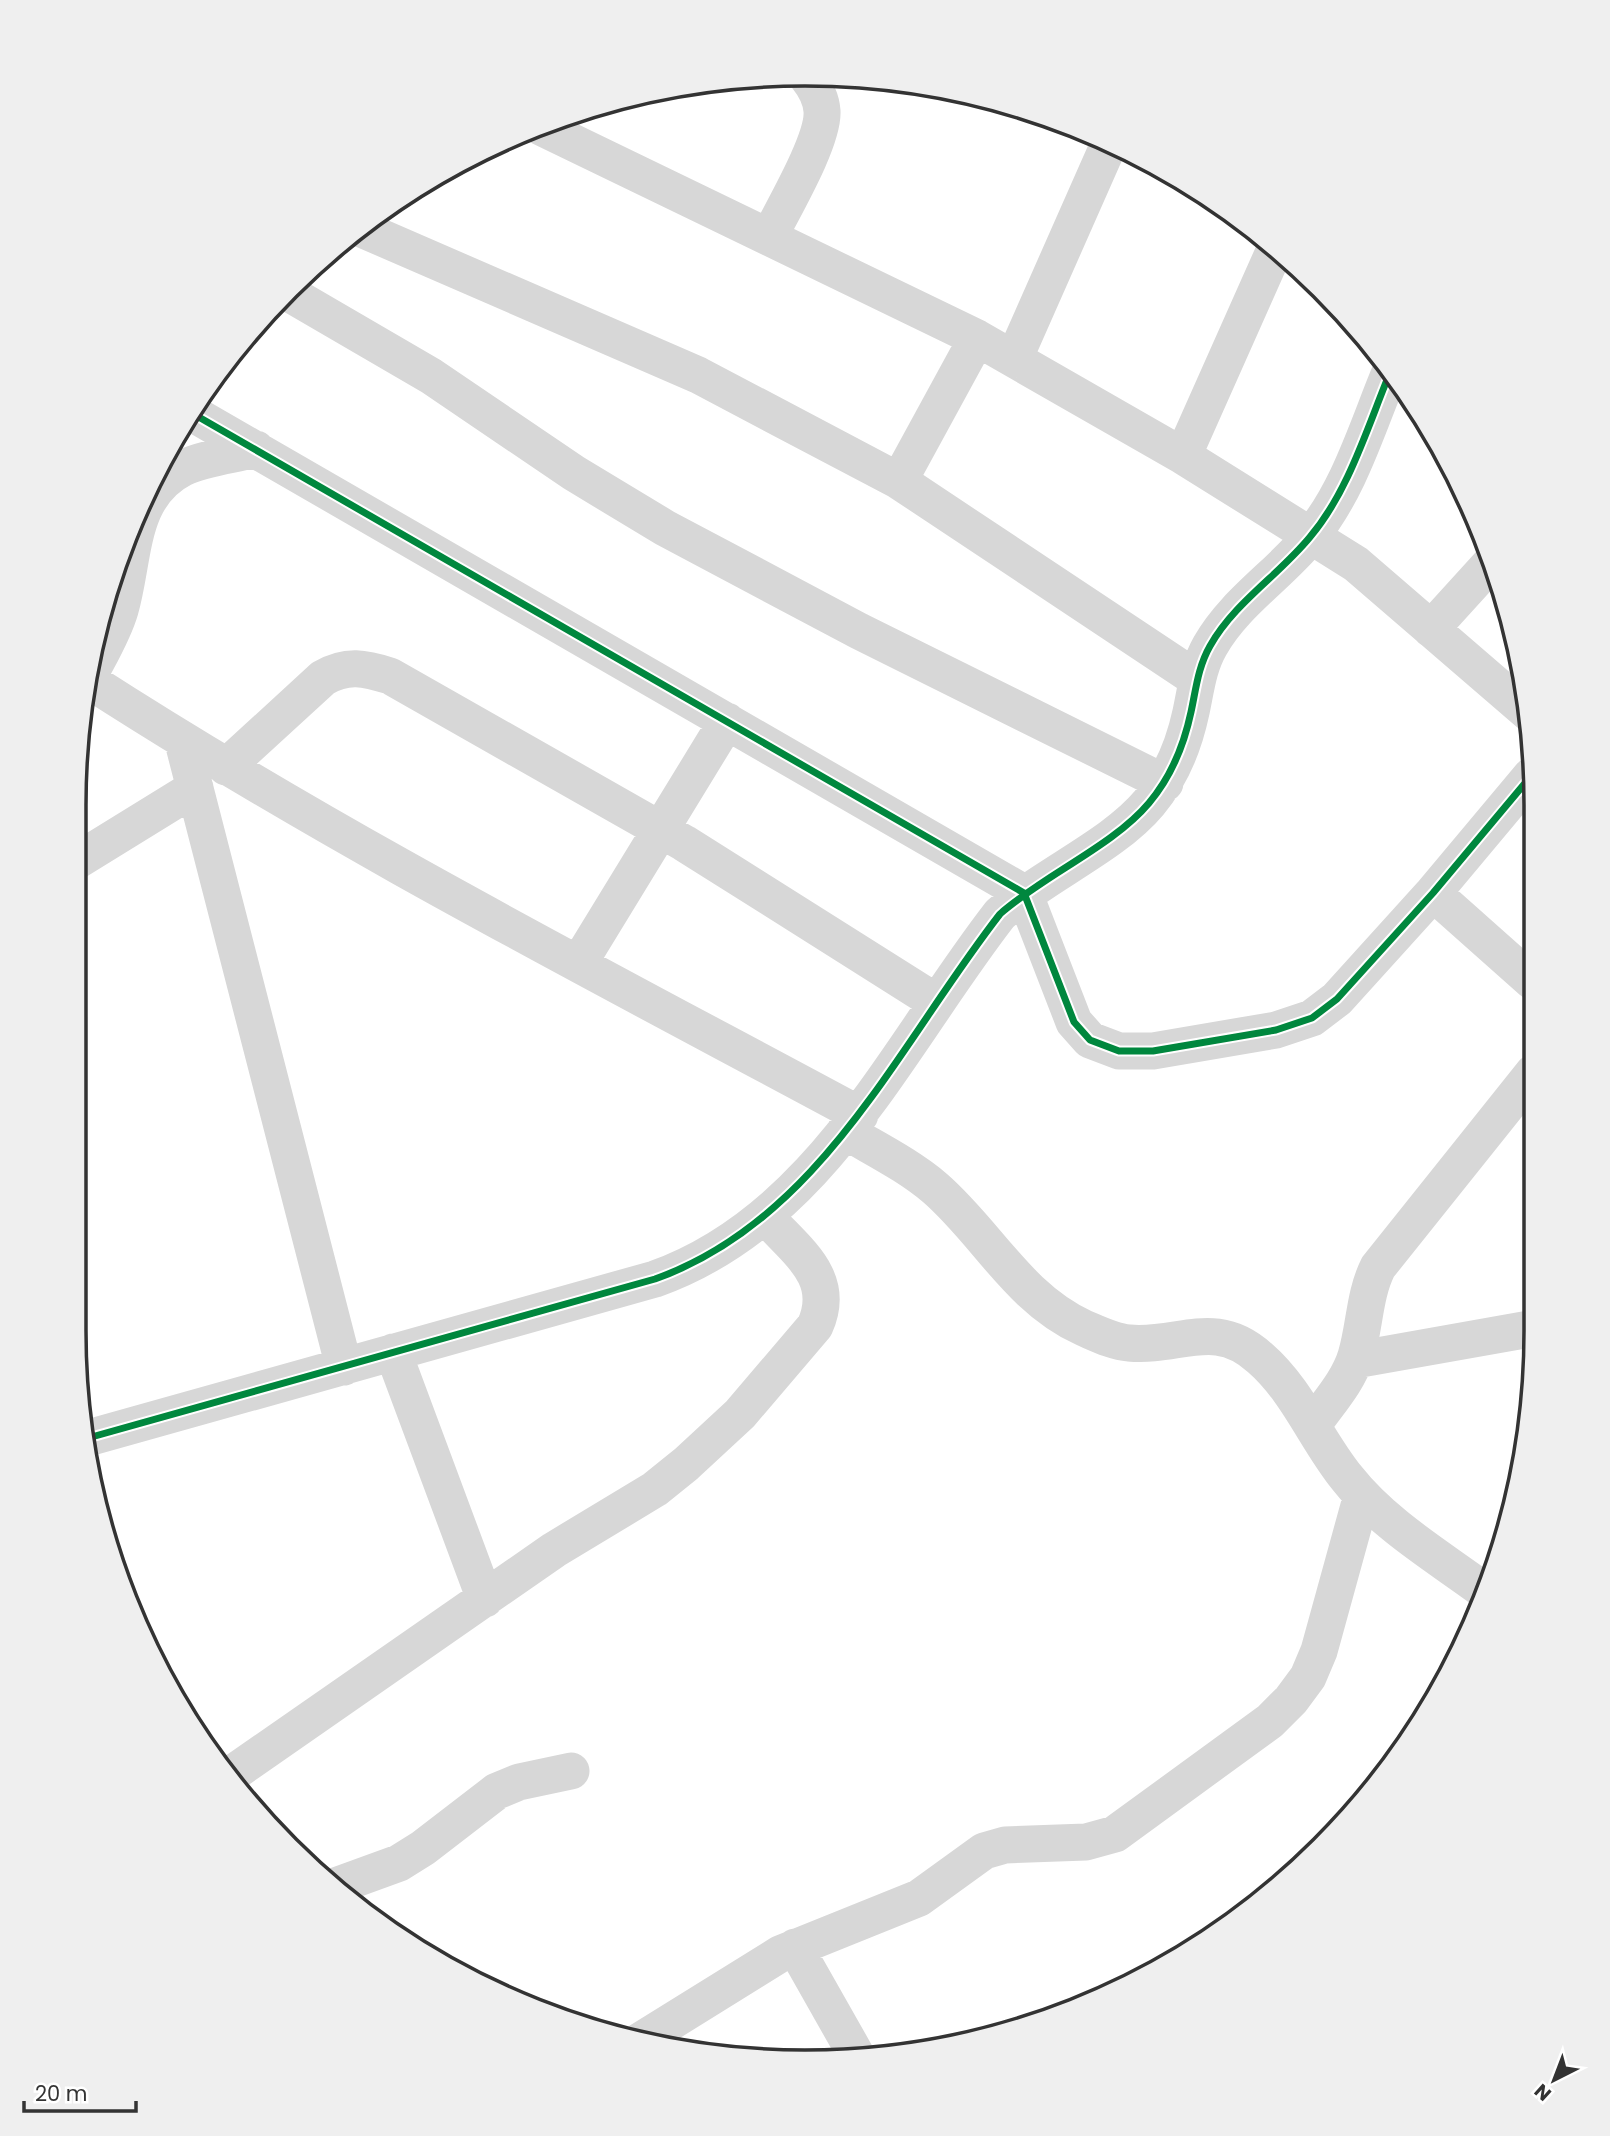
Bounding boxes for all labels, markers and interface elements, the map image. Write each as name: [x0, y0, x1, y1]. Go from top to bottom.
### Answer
north arrow: [1519, 2045, 1589, 2115]
scale bar: [24, 2070, 136, 2114]
text: N: [1529, 2077, 1557, 2107]
text: 20 m: [35, 2079, 88, 2108]

